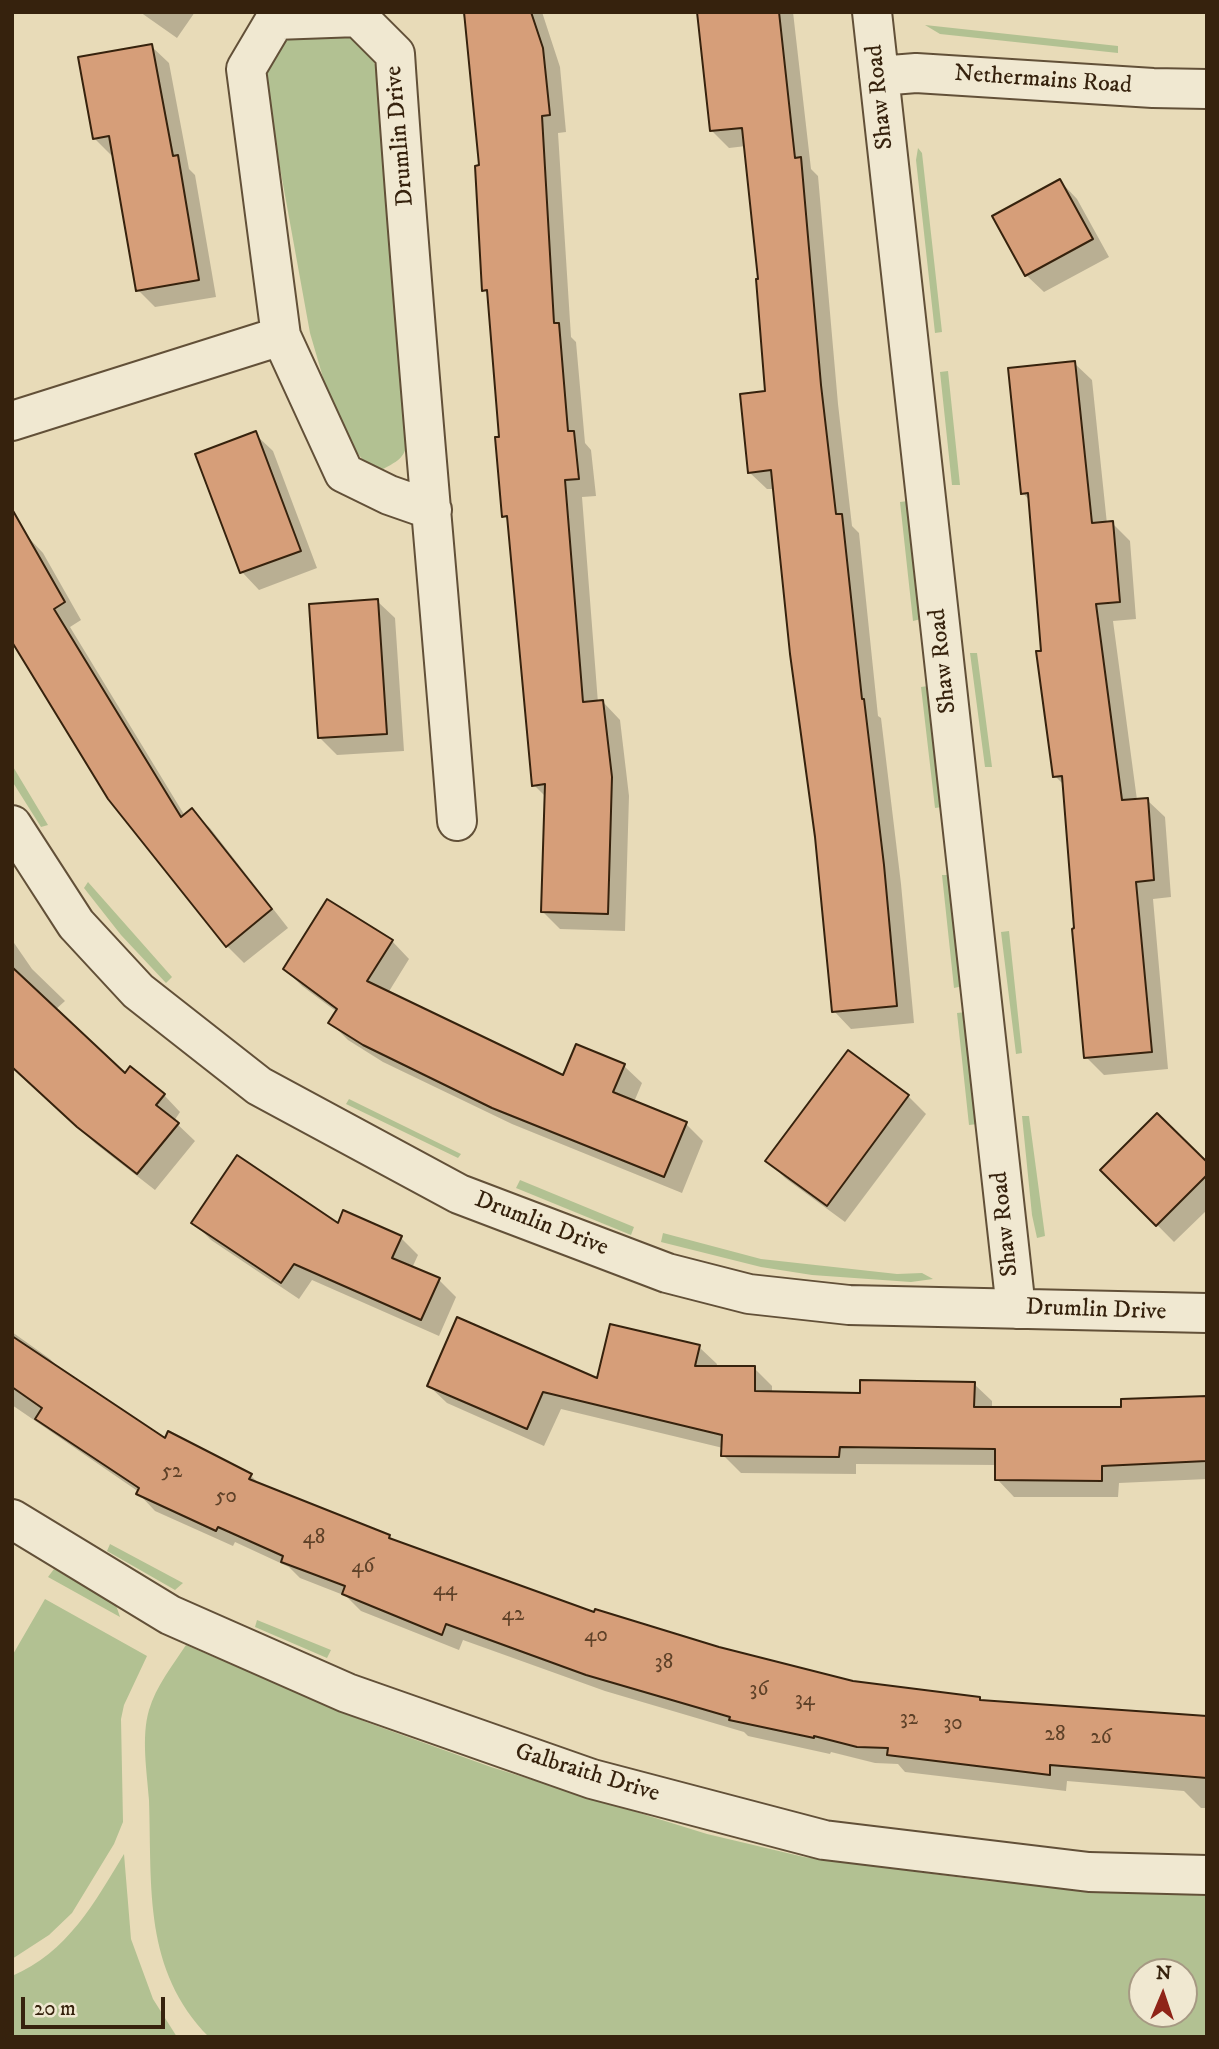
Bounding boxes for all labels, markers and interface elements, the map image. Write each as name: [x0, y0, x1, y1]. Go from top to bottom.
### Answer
street label: Shaw Road: [861, 43, 901, 151]
street label: Nethermains Road: [953, 60, 1133, 102]
street label: Drumlin Drive: [381, 65, 421, 207]
street label: Shaw Road: [924, 607, 964, 715]
street label: Shaw Road: [986, 1170, 1026, 1278]
street label: Drumlin Drive: [470, 1186, 612, 1264]
street label: Drumlin Drive: [1025, 1294, 1167, 1328]
house number: 52: [162, 1460, 182, 1486]
house number: 50: [215, 1485, 237, 1511]
house number: 48: [303, 1526, 325, 1552]
house number: 46: [351, 1555, 375, 1581]
house number: 44: [433, 1578, 457, 1604]
house number: 42: [502, 1603, 524, 1629]
house number: 40: [584, 1624, 608, 1650]
house number: 38: [655, 1651, 673, 1677]
house number: 36: [750, 1678, 768, 1704]
house number: 34: [795, 1688, 815, 1714]
house number: 32: [900, 1707, 918, 1733]
house number: 30: [943, 1712, 963, 1738]
house number: 28: [1045, 1723, 1065, 1749]
house number: 26: [1090, 1726, 1112, 1752]
street label: Galbraith Drive: [511, 1738, 663, 1810]
north arrow: [1128, 1958, 1198, 2028]
text: N: [1155, 1962, 1172, 1985]
scale bar: [24, 1982, 168, 2026]
text: 20 m: [34, 1996, 76, 2022]

